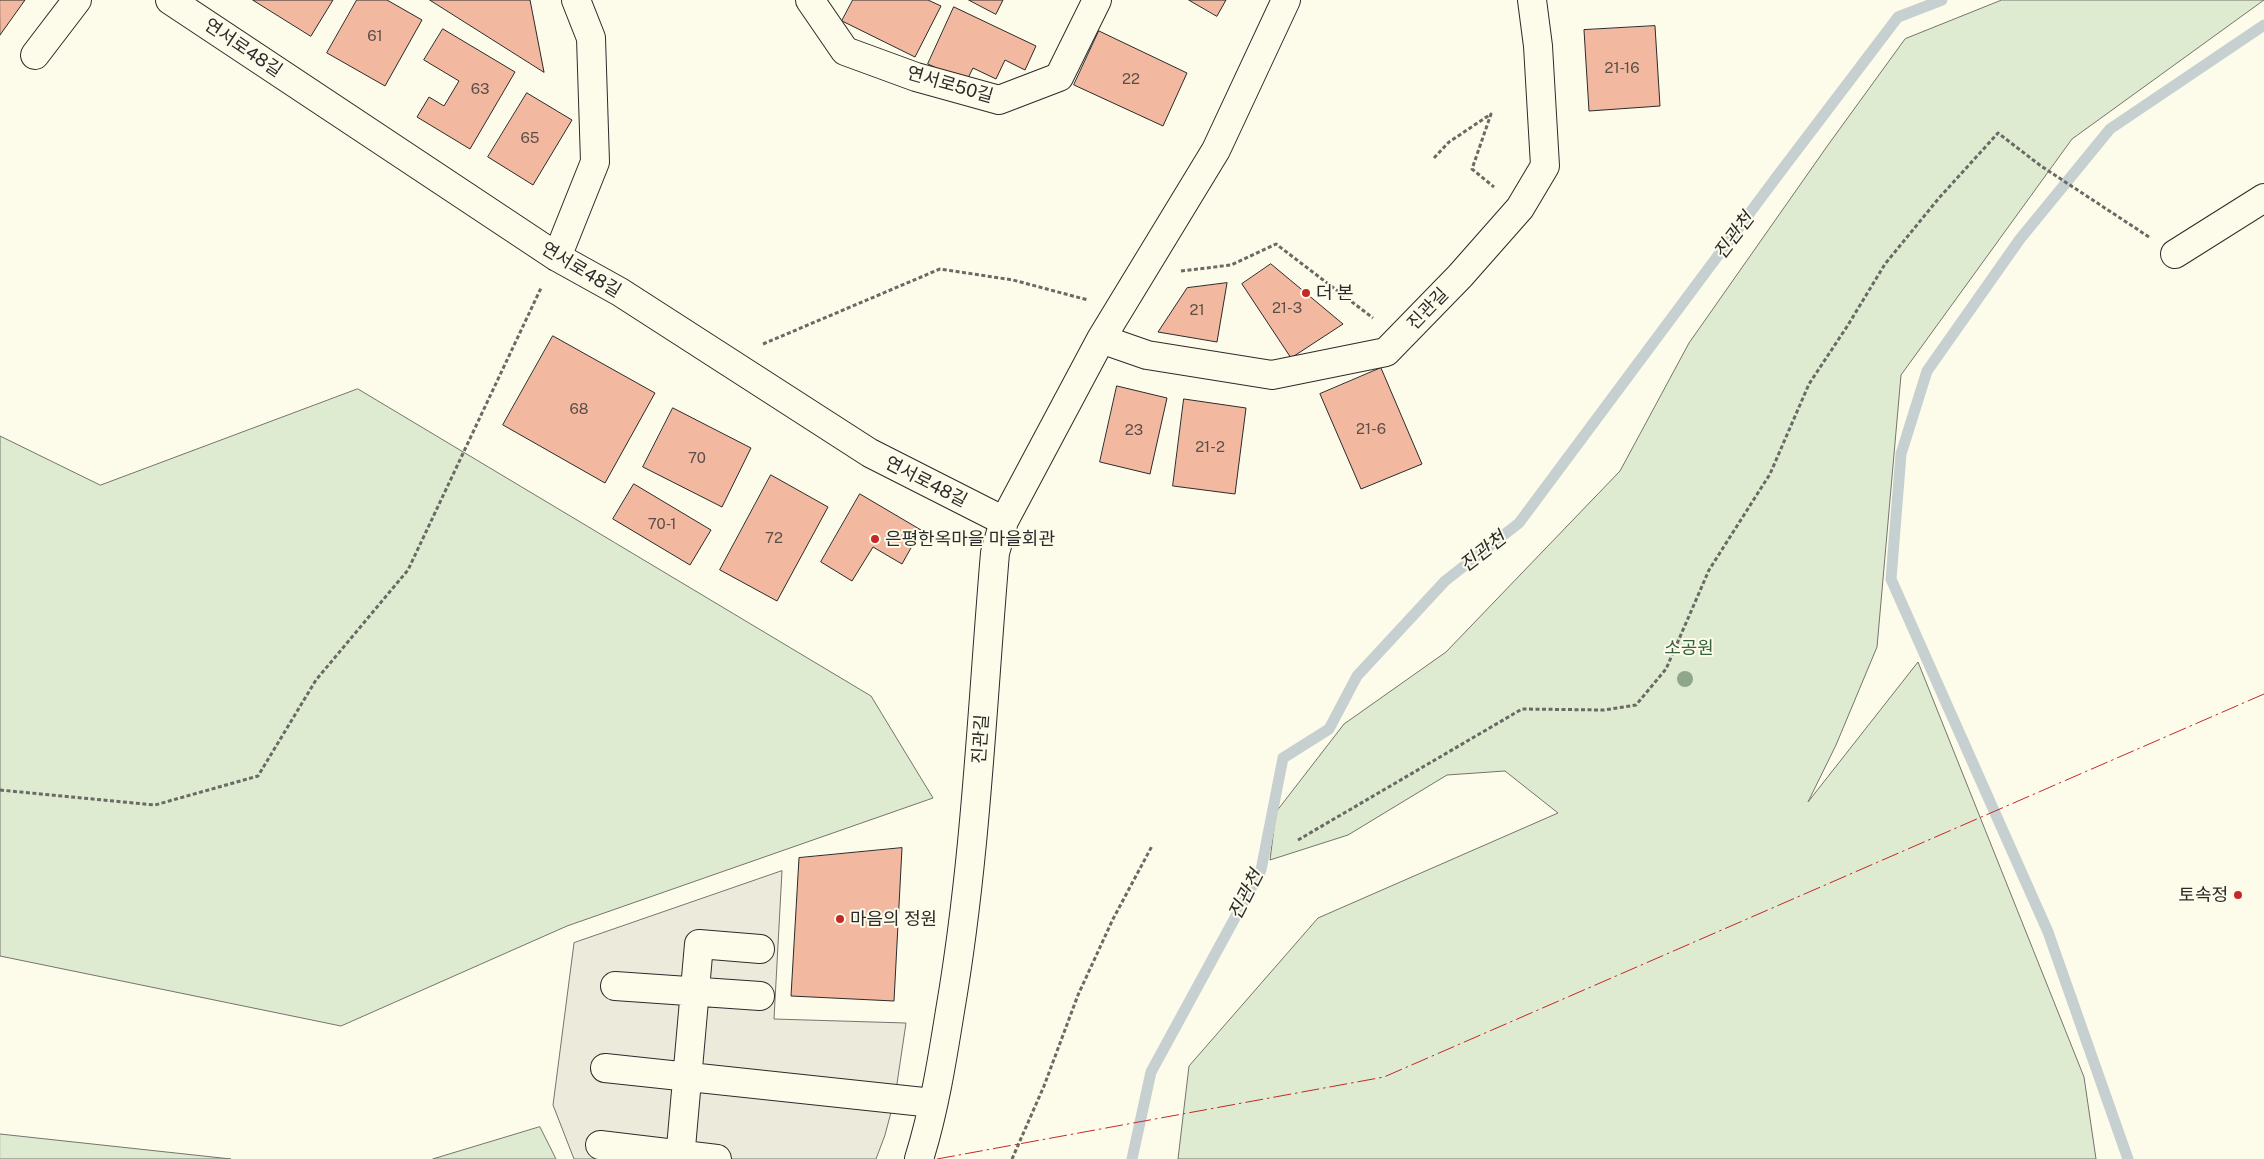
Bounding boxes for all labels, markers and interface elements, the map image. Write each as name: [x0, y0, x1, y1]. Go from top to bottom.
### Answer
street label: 연서로48길: [200, 14, 286, 82]
house number: 61: [367, 27, 383, 45]
house number: 21-16: [1604, 59, 1640, 77]
street label: 연서로50길: [904, 62, 996, 108]
house number: 22: [1122, 70, 1140, 88]
house number: 63: [471, 80, 489, 98]
house number: 65: [521, 129, 539, 147]
water label: 진관천: [1709, 208, 1759, 264]
street label: 연서로48길: [537, 238, 625, 302]
place label: 더 본: [1316, 282, 1353, 304]
street label: 진관길: [1403, 284, 1453, 334]
marker: 더 본: [1300, 287, 1312, 299]
house number: 21-3: [1272, 299, 1302, 317]
house number: 21: [1189, 301, 1205, 319]
house number: 68: [570, 400, 588, 418]
house number: 21-6: [1356, 420, 1386, 438]
house number: 23: [1125, 421, 1143, 439]
house number: 21-2: [1195, 438, 1225, 456]
house number: 70: [688, 449, 706, 467]
street label: 연서로48길: [881, 452, 971, 512]
house number: 70-1: [648, 515, 676, 533]
water label: 진관천: [1455, 527, 1511, 577]
place label: 은평한옥마을 마을회관: [885, 528, 1055, 550]
house number: 72: [765, 529, 783, 547]
marker: 은평한옥마을 마을회관: [869, 533, 881, 545]
park label: 소공원: [1664, 637, 1714, 659]
street label: 진관길: [968, 713, 994, 765]
water label: 진관천: [1224, 866, 1268, 924]
place label: 토속정: [2178, 884, 2228, 906]
marker: 토속정: [2232, 889, 2244, 901]
place label: 마음의 정원: [850, 908, 937, 930]
marker: 마음의 정원: [834, 913, 846, 925]

